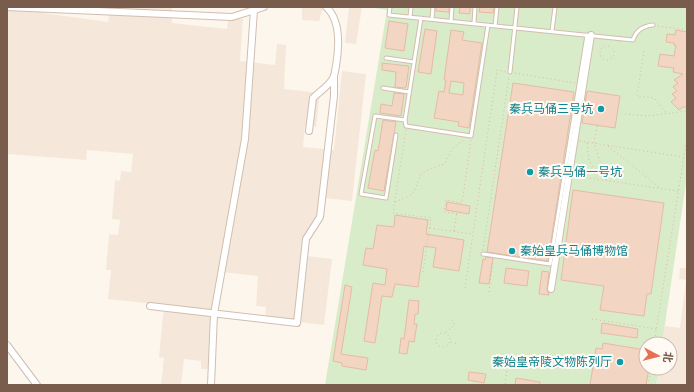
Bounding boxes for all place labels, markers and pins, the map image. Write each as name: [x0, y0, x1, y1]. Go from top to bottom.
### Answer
place label: 秦兵马俑三号坑: [509, 102, 593, 116]
marker: 秦兵马俑三号坑: [596, 104, 606, 114]
place label: 秦兵马俑一号坑: [538, 165, 622, 179]
marker: 秦兵马俑一号坑: [525, 167, 535, 177]
place label: 秦始皇兵马俑博物馆: [520, 244, 628, 258]
marker: 秦始皇兵马俑博物馆: [507, 246, 517, 256]
place label: 秦始皇帝陵文物陈列厅: [492, 355, 612, 369]
marker: 秦始皇帝陵文物陈列厅: [615, 357, 625, 367]

